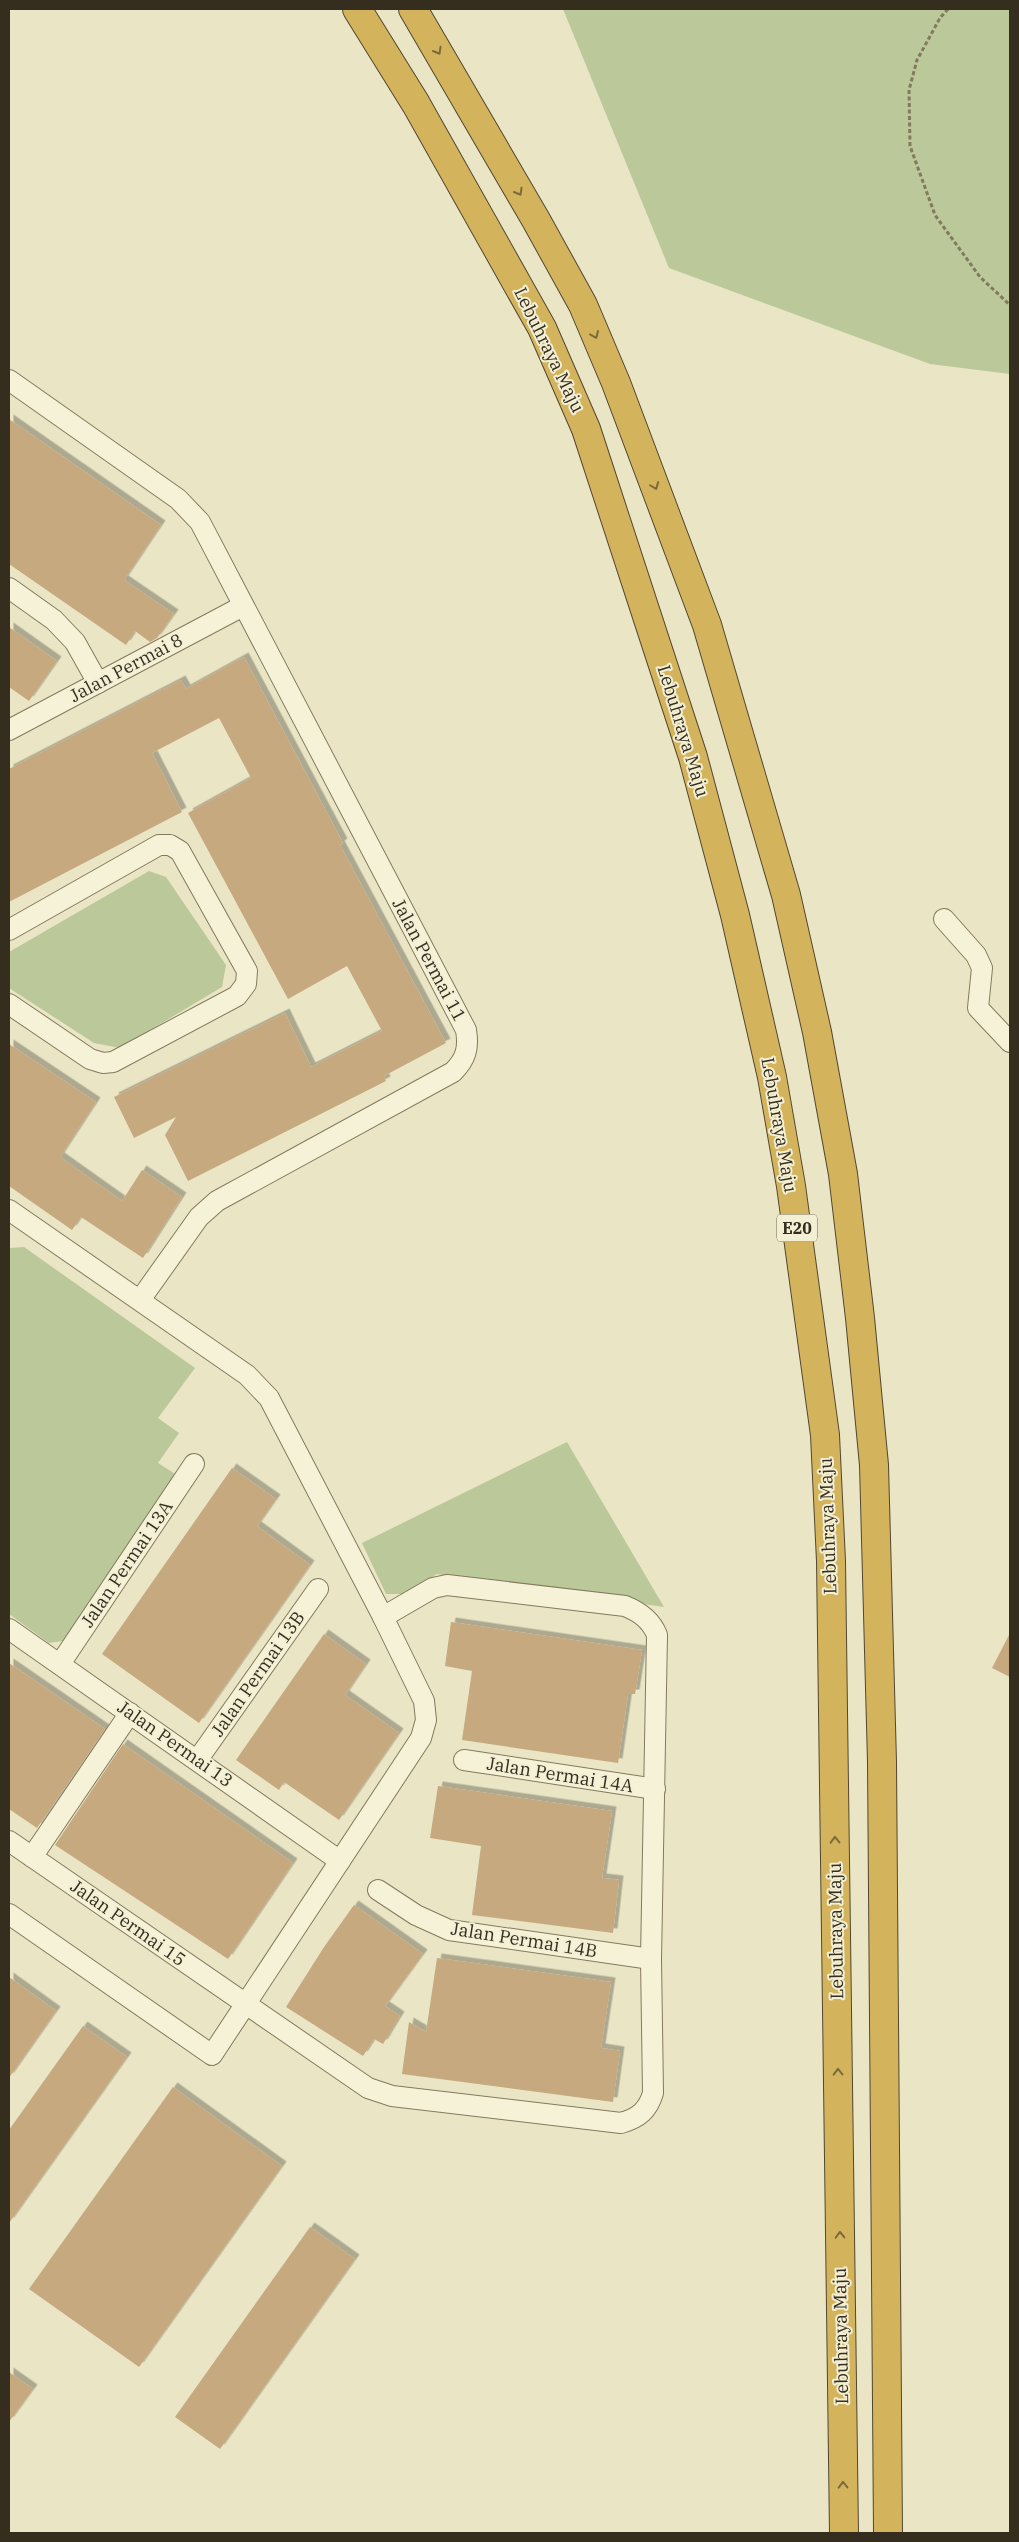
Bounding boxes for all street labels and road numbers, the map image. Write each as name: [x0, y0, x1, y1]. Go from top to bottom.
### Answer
street label: Lebuhraya Maju: [509, 283, 590, 416]
street label: Jalan Permai 8: [65, 628, 186, 707]
street label: Lebuhraya Maju: [653, 662, 714, 800]
street label: Jalan Permai 11: [387, 894, 471, 1025]
street label: Lebuhraya Maju: [756, 1056, 803, 1194]
road number: E20: [777, 1214, 817, 1242]
street label: Lebuhraya Maju: [814, 1457, 841, 1595]
street label: Jalan Permai 13A: [76, 1495, 178, 1632]
street label: Jalan Permai 13B: [206, 1607, 309, 1741]
street label: Jalan Permai 13: [113, 1695, 238, 1792]
street label: Jalan Permai 14A: [485, 1752, 636, 1798]
street label: Lebuhraya Maju: [823, 1863, 848, 2000]
street label: Jalan Permai 15: [66, 1874, 191, 1971]
street label: Jalan Permai 14B: [449, 1917, 599, 1962]
street label: Lebuhraya Maju: [828, 2268, 853, 2405]

